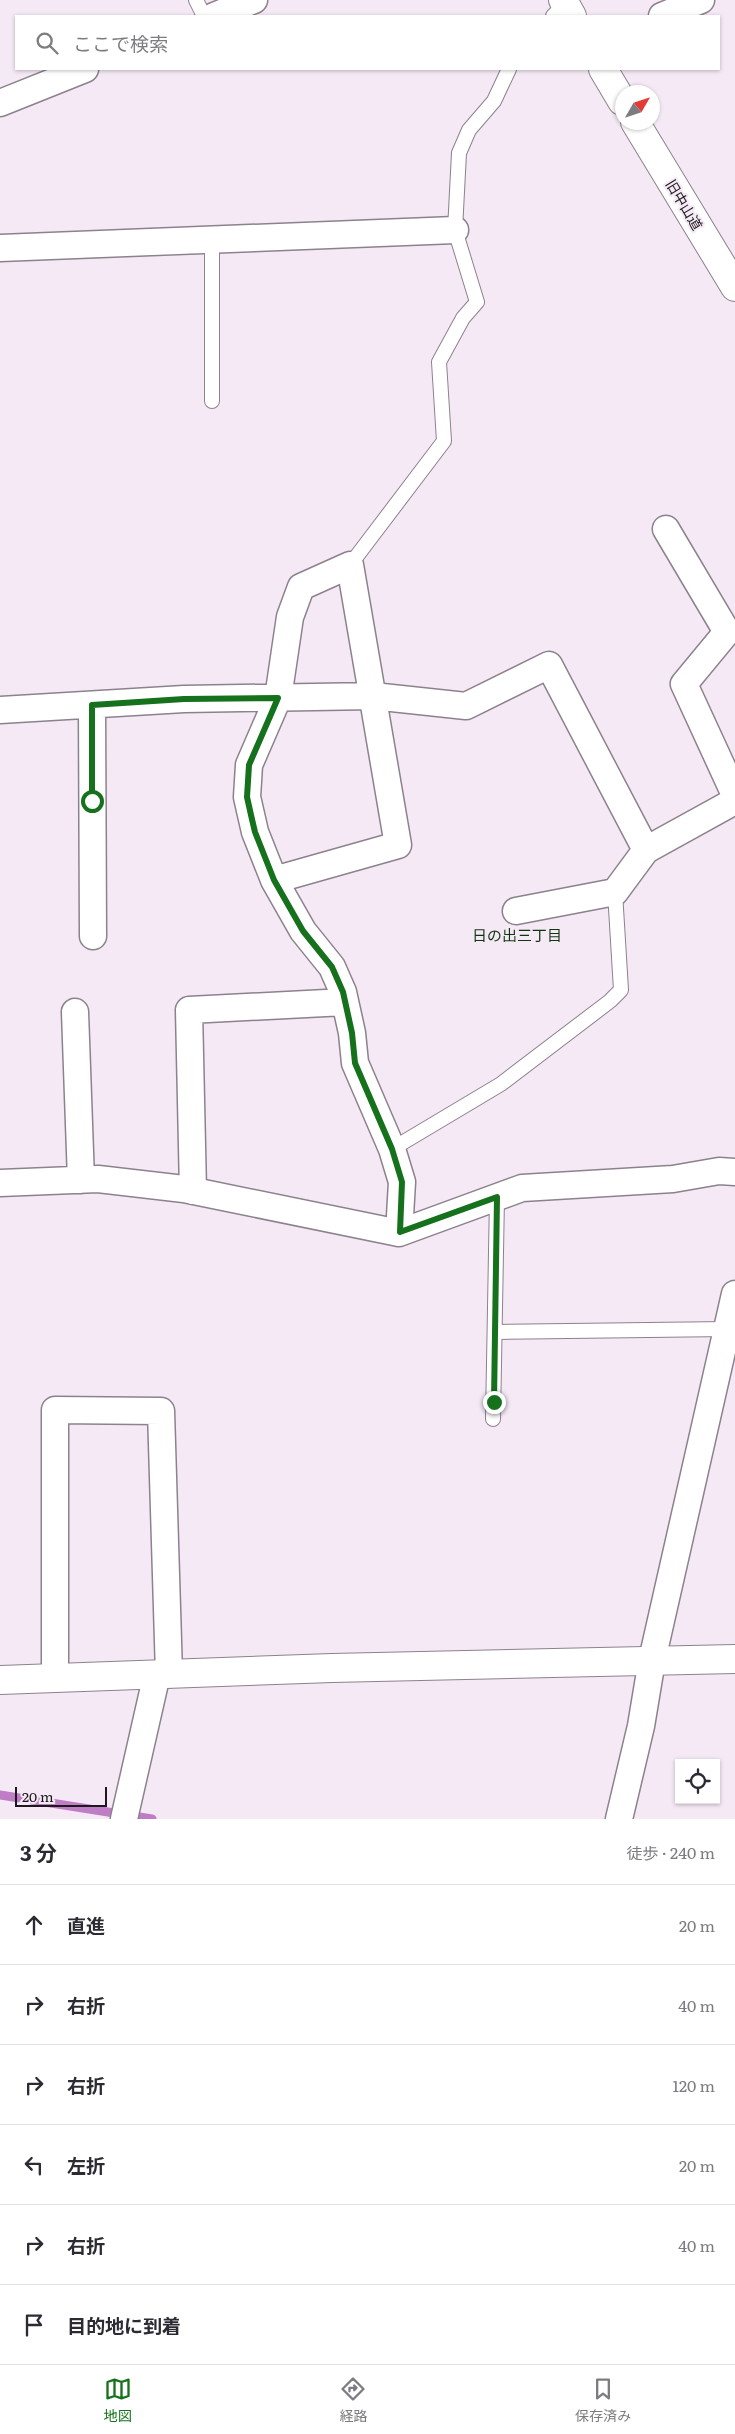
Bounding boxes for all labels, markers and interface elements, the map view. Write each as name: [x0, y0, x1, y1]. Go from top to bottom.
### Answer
search box: [15, 15, 720, 70]
icon: search: [33, 29, 61, 57]
text: ここで検索: [73, 29, 168, 57]
north arrow: [615, 85, 660, 130]
street label: 旧中山道: [662, 175, 708, 234]
route start: [81, 790, 104, 813]
district label: 日の出三丁目: [472, 923, 562, 946]
route end: [483, 1391, 506, 1414]
map controls: [675, 1759, 720, 1804]
button: locate: [675, 1759, 720, 1804]
scale bar: [15, 1784, 108, 1807]
text: 20 m: [22, 1786, 54, 1806]
text: 3 分: [20, 1836, 57, 1867]
text: 徒歩 · 240 m: [626, 1840, 715, 1864]
icon: ahead: [20, 1911, 48, 1939]
text: 直進: [67, 1911, 105, 1939]
text: 20 m: [679, 1913, 715, 1937]
icon: right: [20, 1991, 48, 2019]
text: 右折: [67, 1991, 105, 2019]
text: 40 m: [678, 1993, 715, 2017]
icon: right: [20, 2071, 48, 2099]
text: 右折: [67, 2071, 105, 2099]
text: 120 m: [672, 2073, 715, 2097]
icon: left: [20, 2151, 48, 2179]
text: 左折: [67, 2151, 105, 2179]
text: 20 m: [679, 2153, 715, 2177]
icon: right: [20, 2231, 48, 2259]
text: 右折: [67, 2231, 105, 2259]
text: 40 m: [678, 2233, 715, 2257]
icon: arrive: [20, 2311, 48, 2339]
text: 目的地に到着: [67, 2311, 181, 2339]
tab: 地図: [104, 2375, 132, 2425]
tab: 経路: [339, 2375, 367, 2425]
tab: 保存済み: [575, 2375, 631, 2425]

